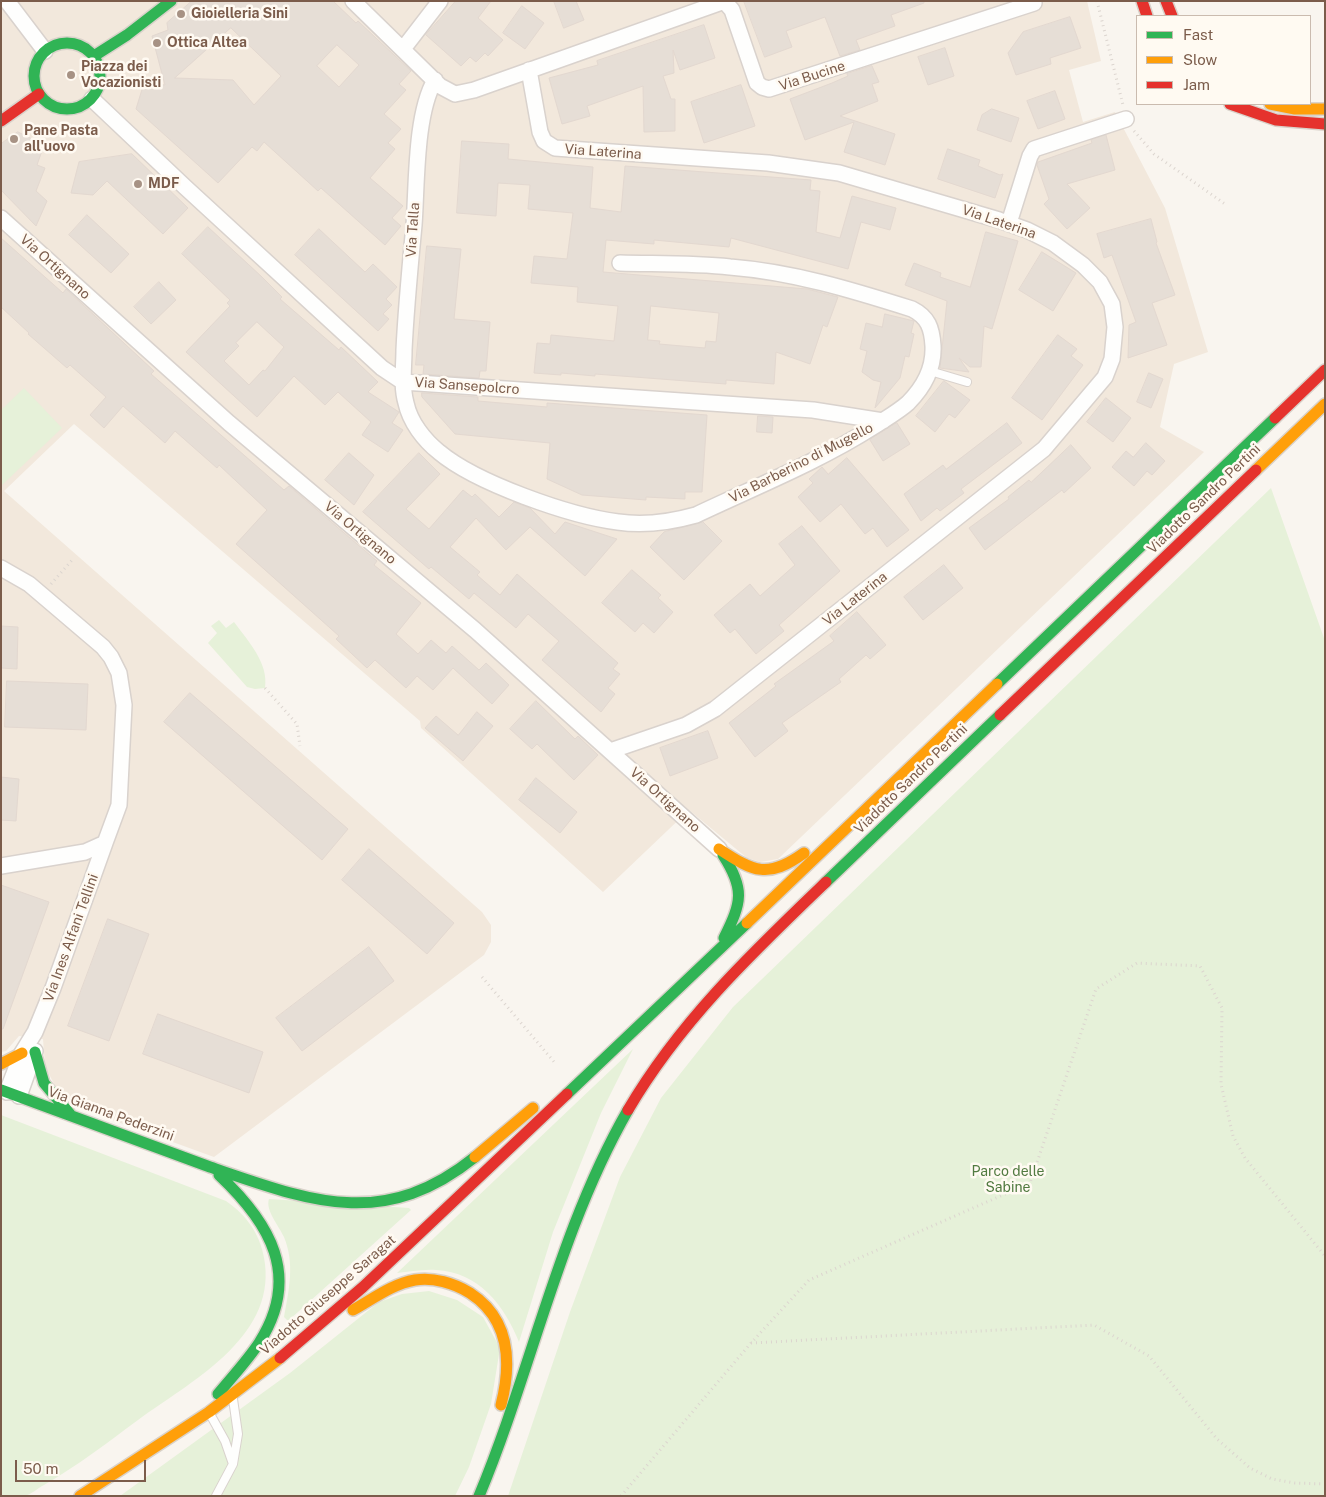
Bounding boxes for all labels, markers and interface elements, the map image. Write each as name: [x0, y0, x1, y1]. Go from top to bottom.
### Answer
place label: Gioielleria Sini: [191, 6, 288, 22]
marker: Gioielleria Sini: [175, 8, 187, 20]
legend: [1136, 15, 1311, 105]
text: Fast: [1183, 26, 1213, 43]
place label: Ottica Altea: [167, 35, 247, 51]
marker: Ottica Altea: [151, 37, 163, 49]
text: Slow: [1183, 51, 1217, 68]
street label: Via Bucine: [777, 57, 847, 95]
place label: Piazza dei Vocazionisti: [81, 59, 161, 92]
marker: Piazza dei Vocazionisti: [65, 69, 77, 81]
text: Jam: [1183, 76, 1210, 93]
place label: Pane Pasta all'uovo: [24, 123, 98, 156]
marker: Pane Pasta all'uovo: [8, 133, 20, 145]
street label: Via Laterina: [564, 141, 642, 163]
place label: MDF: [148, 176, 180, 192]
marker: MDF: [132, 178, 144, 190]
street label: Via Laterina: [960, 201, 1038, 243]
street label: Via Talla: [403, 202, 423, 258]
street label: Via Ortignano: [16, 231, 94, 303]
street label: Via Sansepolcro: [414, 374, 520, 398]
street label: Via Barberino di Mugello: [726, 419, 876, 507]
street label: Viadotto Sandro Pertini: [1144, 441, 1264, 557]
street label: Via Ortignano: [321, 498, 399, 568]
street label: Via Laterina: [819, 569, 891, 629]
street label: Viadotto Sandro Pertini: [851, 721, 971, 837]
street label: Via Ortignano: [626, 764, 704, 836]
street label: Via Ines Alfani Tellini: [40, 872, 102, 1004]
street label: Via Gianna Pederzini: [46, 1083, 176, 1145]
park label: Parco delle Sabine: [972, 1164, 1044, 1196]
street label: Viadotto Giuseppe Saragat: [257, 1232, 399, 1358]
scale bar: [18, 1450, 149, 1482]
text: 50 m: [23, 1460, 58, 1477]

